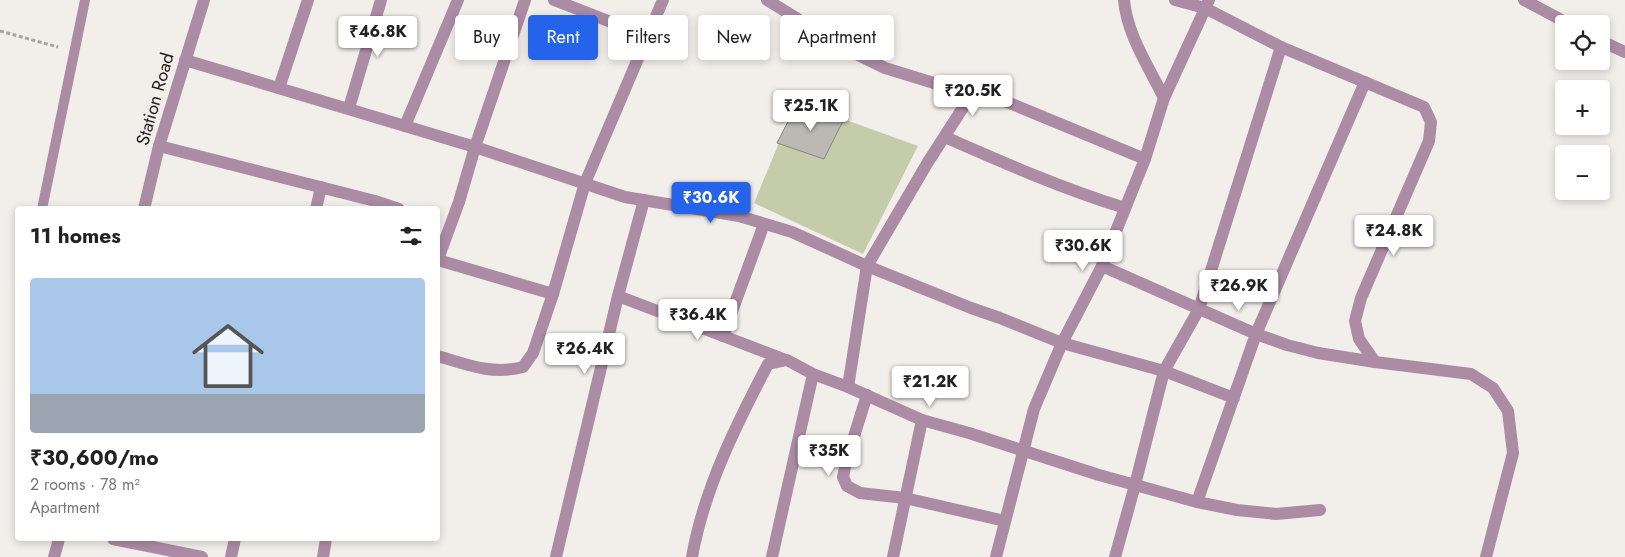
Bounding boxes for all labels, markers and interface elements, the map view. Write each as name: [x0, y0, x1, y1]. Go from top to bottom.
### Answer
pin: ₹46.8K: [337, 15, 419, 58]
chip: Buy: [455, 15, 518, 60]
chip: Rent: [528, 15, 598, 60]
chip: Filters: [608, 15, 688, 60]
chip: New: [698, 15, 770, 60]
chip: Apartment: [780, 15, 894, 60]
map controls: [1555, 15, 1610, 200]
button: locate: [1555, 15, 1610, 70]
text: ₹46.8K: [349, 20, 407, 43]
street label: Station Road: [129, 50, 181, 148]
pin: ₹20.5K: [932, 74, 1014, 117]
text: ₹20.5K: [945, 79, 1001, 102]
button: +: [1555, 80, 1610, 135]
pin: ₹25.1K: [770, 90, 852, 132]
text: ₹25.1K: [784, 94, 838, 117]
button: −: [1555, 145, 1610, 200]
pin: ₹30.6K: [670, 182, 752, 224]
text: ₹30.6K: [683, 186, 739, 209]
pin: ₹24.8K: [1353, 214, 1435, 257]
text: ₹24.8K: [1365, 219, 1423, 242]
text: 11 homes: [30, 221, 121, 251]
icon: filters: [397, 222, 425, 250]
pin: ₹30.6K: [1042, 230, 1124, 272]
text: ₹30.6K: [1055, 234, 1111, 257]
pin: ₹26.9K: [1198, 270, 1280, 312]
text: ₹26.9K: [1210, 274, 1268, 297]
pin: ₹36.4K: [657, 298, 739, 341]
text: ₹36.4K: [669, 303, 727, 326]
icon: home: [183, 311, 273, 401]
pin: ₹26.4K: [544, 332, 626, 375]
text: ₹26.4K: [556, 337, 614, 360]
pin: ₹21.2K: [889, 366, 971, 408]
text: ₹21.2K: [903, 370, 957, 393]
pin: ₹35K: [799, 434, 859, 477]
text: ₹35K: [809, 439, 849, 462]
text: ₹30,600/mo: [30, 443, 159, 473]
text: 2 rooms · 78 m²: [30, 473, 140, 496]
text: Apartment: [30, 496, 100, 519]

